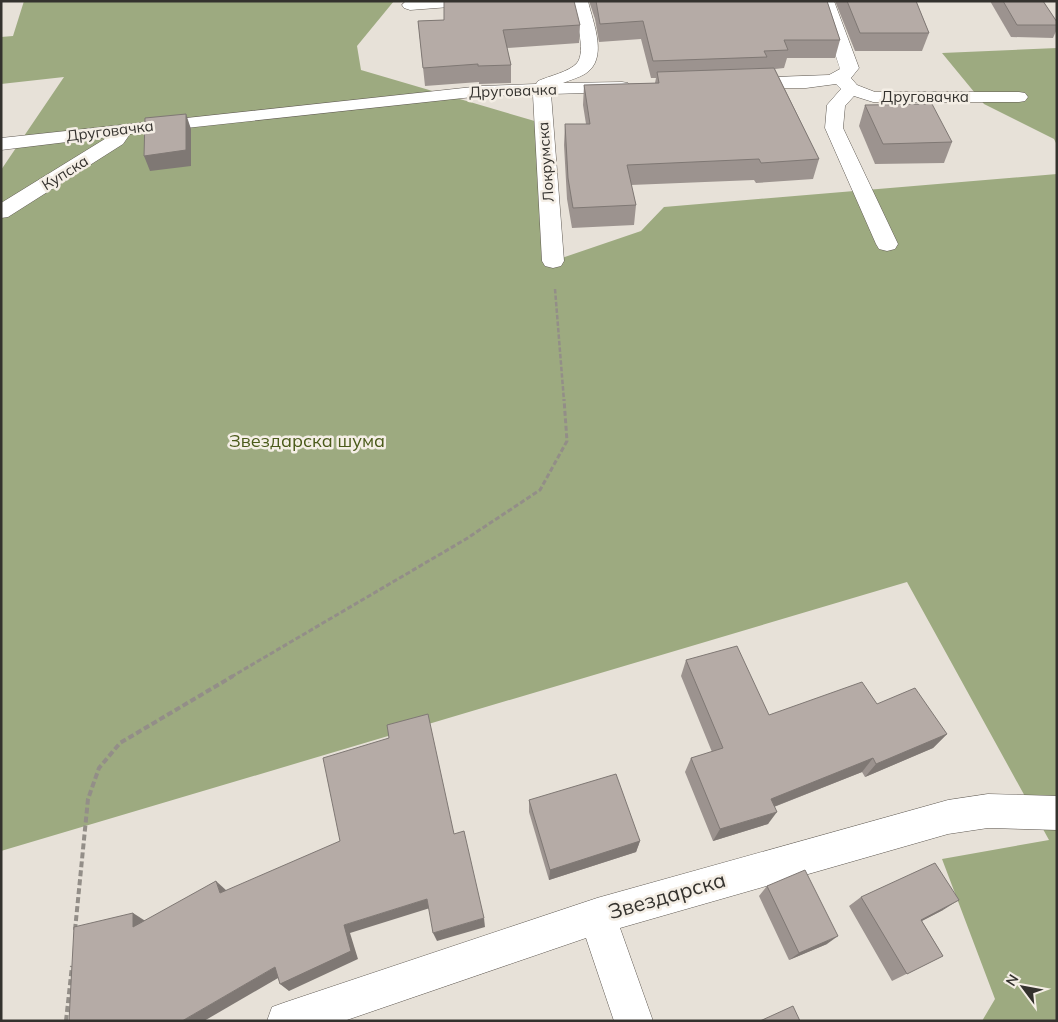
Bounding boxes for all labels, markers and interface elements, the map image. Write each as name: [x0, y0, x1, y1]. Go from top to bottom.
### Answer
street label: Друговачка: [469, 79, 557, 102]
street label: Друговачка: [881, 87, 969, 106]
street label: Друговачка: [65, 116, 155, 145]
street label: Локрумска: [533, 121, 558, 203]
street label: Купска: [38, 151, 92, 194]
park label: Звездарска шума: [229, 429, 385, 452]
street label: Звездарска: [605, 866, 728, 924]
north arrow: [998, 962, 1048, 1012]
text: N: [1002, 971, 1022, 989]

